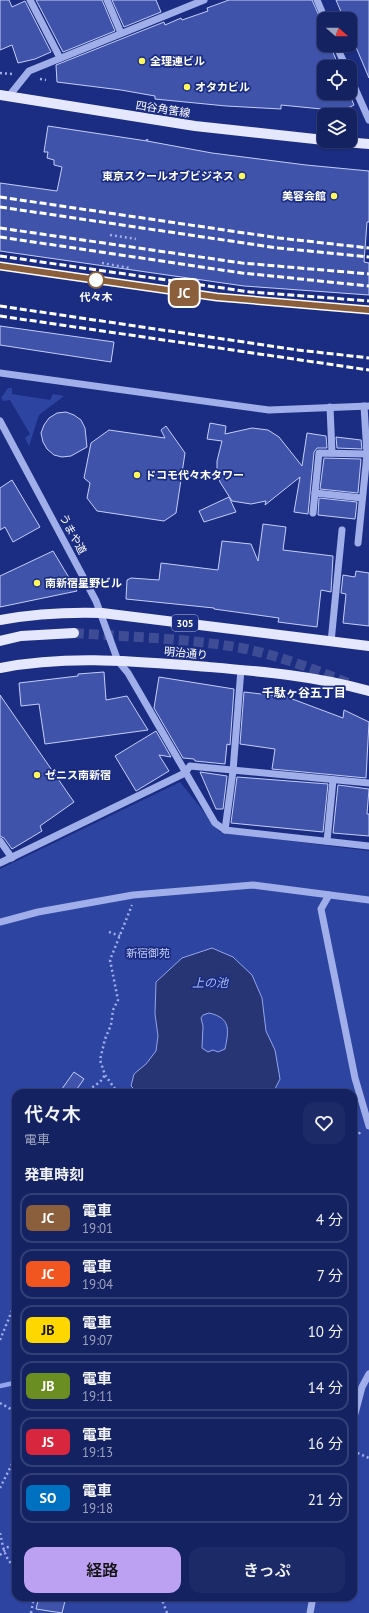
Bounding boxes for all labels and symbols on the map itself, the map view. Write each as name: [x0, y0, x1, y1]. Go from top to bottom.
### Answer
north arrow: [317, 12, 357, 52]
place label: 全理連ビル: [150, 54, 205, 68]
marker: 全理連ビル: [137, 56, 147, 66]
place label: オタカビル: [195, 80, 250, 94]
marker: オタカビル: [182, 82, 192, 92]
street label: 四谷角筈線: [135, 98, 191, 120]
place label: 東京スクールオブビジネス: [102, 169, 234, 183]
marker: 東京スクールオブビジネス: [237, 171, 247, 181]
place label: 美容会館: [282, 189, 326, 203]
marker: 美容会館: [329, 191, 339, 201]
marker: 代々木: [87, 271, 105, 289]
line badge: JC: [166, 280, 202, 306]
place label: 代々木: [80, 290, 113, 304]
place label: ドコモ代々木タワー: [145, 468, 244, 482]
marker: ドコモ代々木タワー: [132, 470, 142, 480]
street label: うまや道: [56, 511, 90, 557]
place label: 南新宿星野ビル: [45, 576, 122, 590]
marker: 南新宿星野ビル: [32, 578, 42, 588]
road number: 305: [172, 615, 198, 631]
street label: 明治通り: [163, 644, 209, 662]
district label: 千駄ヶ谷五丁目: [262, 685, 346, 700]
place label: ゼニス南新宿: [45, 768, 111, 782]
marker: ゼニス南新宿: [32, 770, 42, 780]
park label: 新宿御苑: [126, 946, 170, 960]
water label: 上の池: [192, 975, 229, 990]

